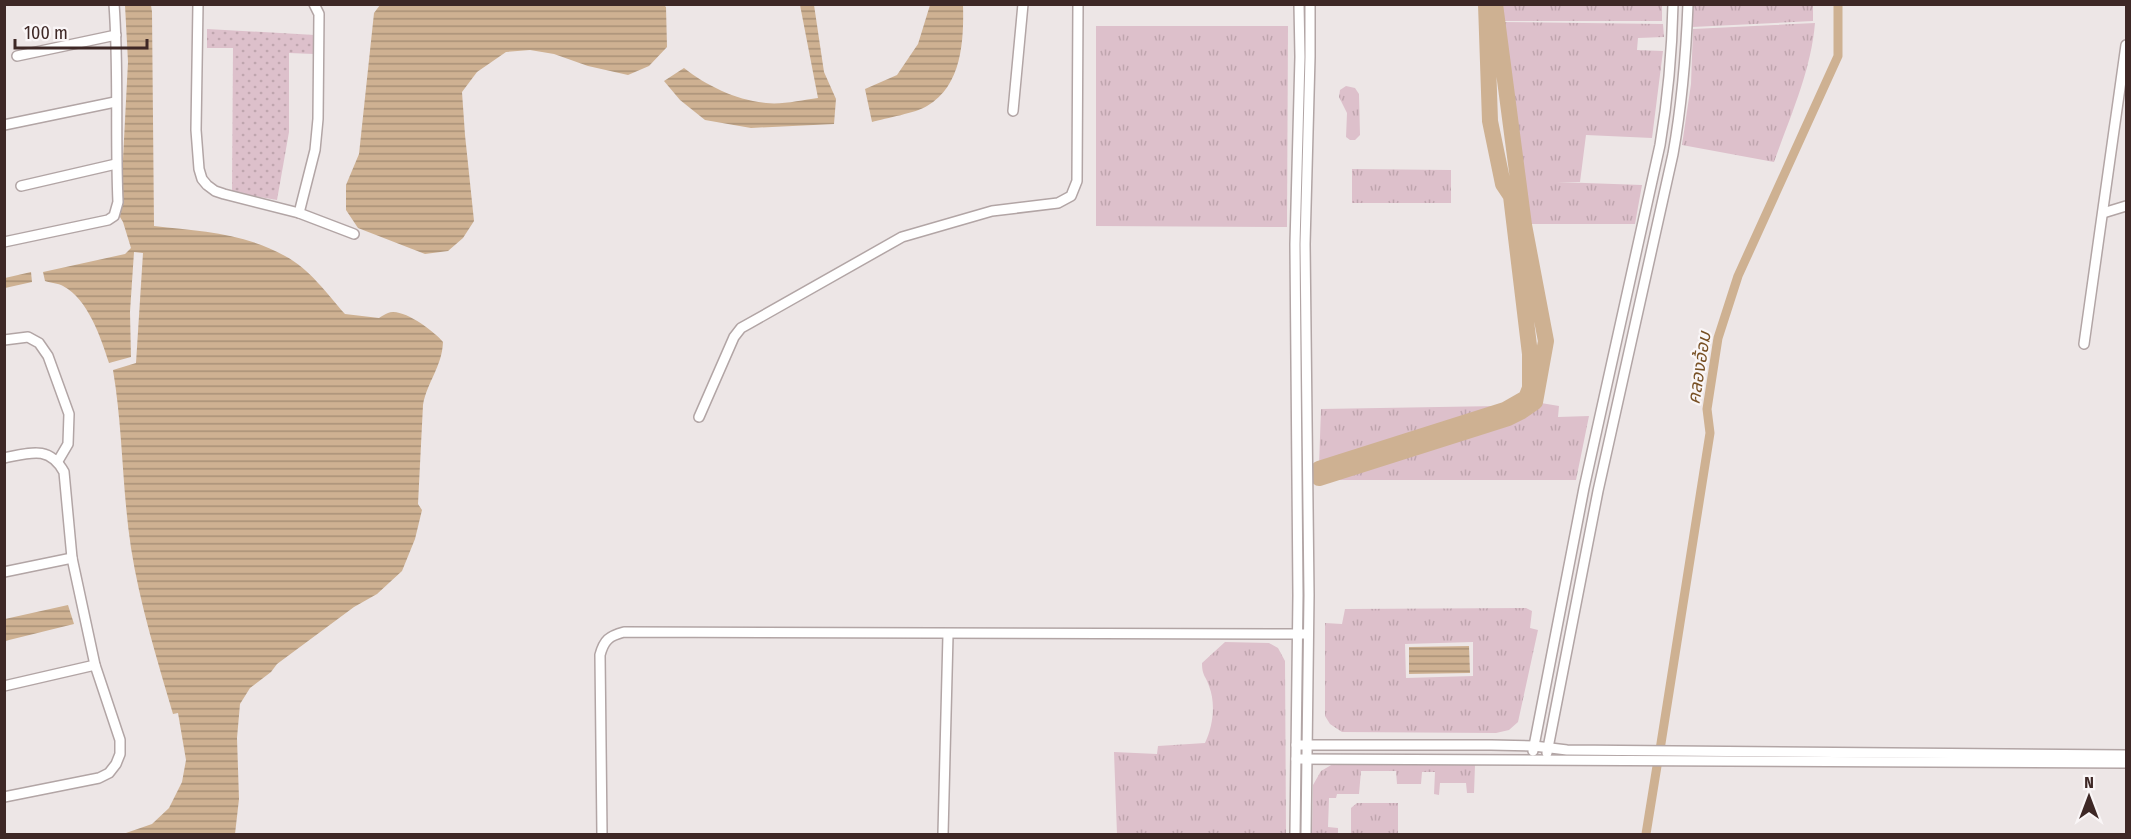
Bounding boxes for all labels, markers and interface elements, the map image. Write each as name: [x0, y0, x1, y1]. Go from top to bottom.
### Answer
scale bar: [15, 12, 147, 50]
text: 100 m: [24, 22, 68, 44]
water label: คลองอ้อม: [1682, 328, 1716, 406]
north arrow: [2059, 767, 2119, 827]
text: N: [2084, 773, 2094, 792]

